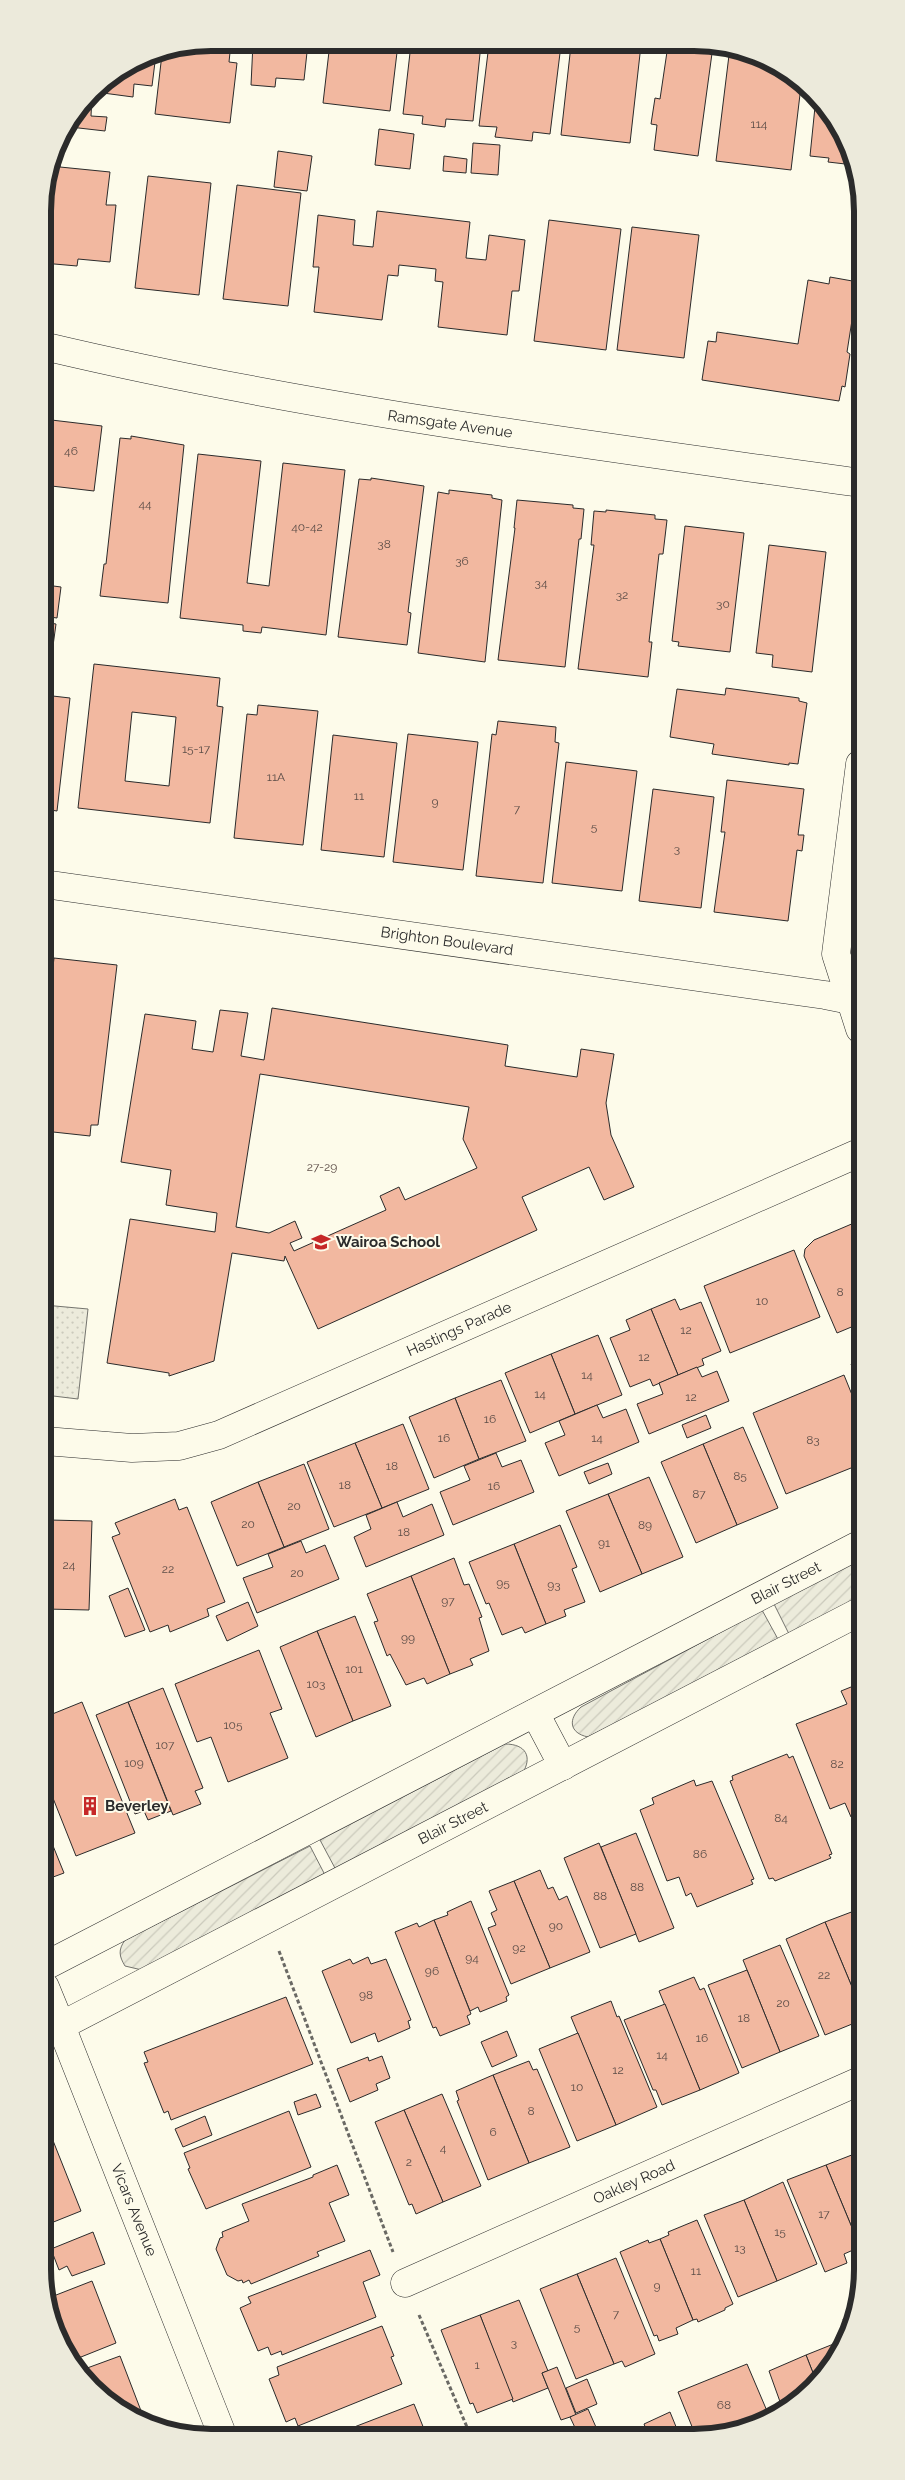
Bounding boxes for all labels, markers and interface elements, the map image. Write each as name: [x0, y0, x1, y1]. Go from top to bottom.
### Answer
house number: 114: [751, 117, 768, 131]
street label: Ramsgate Avenue: [386, 406, 514, 442]
house number: 46: [64, 444, 78, 458]
house number: 44: [138, 497, 152, 511]
house number: 40-42: [291, 520, 323, 534]
house number: 38: [377, 537, 391, 551]
house number: 36: [455, 554, 469, 568]
house number: 34: [535, 576, 548, 590]
house number: 32: [616, 588, 628, 602]
house number: 30: [716, 597, 730, 611]
house number: 15-17: [182, 742, 211, 756]
house number: 11A: [267, 770, 285, 784]
house number: 11: [354, 789, 364, 803]
house number: 9: [431, 795, 439, 809]
house number: 7: [514, 802, 521, 816]
house number: 5: [591, 820, 598, 834]
house number: 3: [674, 842, 680, 856]
street label: Brighton Boulevard: [380, 923, 514, 959]
house number: 27-29: [307, 1160, 337, 1174]
school or university icon: Wairoa School: [310, 1231, 332, 1253]
place label: Wairoa School: [336, 1233, 440, 1251]
house number: 8: [836, 1285, 844, 1299]
house number: 10: [756, 1294, 768, 1308]
street label: Hastings Parade: [404, 1298, 514, 1360]
house number: 12: [680, 1323, 692, 1337]
house number: 12: [638, 1350, 650, 1364]
house number: 14: [581, 1368, 593, 1382]
house number: 14: [534, 1387, 546, 1401]
house number: 12: [685, 1390, 697, 1404]
house number: 16: [484, 1412, 496, 1426]
house number: 16: [438, 1431, 450, 1445]
house number: 14: [591, 1431, 603, 1445]
house number: 83: [806, 1433, 820, 1447]
house number: 18: [386, 1459, 398, 1473]
house number: 85: [733, 1469, 747, 1483]
house number: 18: [339, 1478, 351, 1492]
house number: 16: [488, 1479, 500, 1493]
house number: 87: [692, 1487, 706, 1501]
house number: 20: [287, 1499, 301, 1513]
house number: 20: [241, 1517, 255, 1531]
house number: 89: [638, 1518, 652, 1532]
house number: 18: [398, 1525, 410, 1539]
house number: 91: [598, 1536, 610, 1550]
house number: 24: [63, 1558, 76, 1572]
street label: Blair Street: [748, 1558, 824, 1608]
house number: 22: [162, 1562, 174, 1576]
house number: 20: [290, 1566, 304, 1580]
house number: 95: [496, 1576, 510, 1590]
house number: 93: [547, 1578, 561, 1592]
house number: 97: [441, 1594, 455, 1608]
house number: 99: [401, 1631, 415, 1645]
house number: 101: [345, 1662, 363, 1676]
house number: 103: [307, 1677, 325, 1691]
house number: 105: [223, 1718, 243, 1732]
house number: 107: [156, 1738, 175, 1752]
house number: 109: [124, 1756, 144, 1770]
house number: 82: [830, 1757, 844, 1771]
building icon: Beverley: [79, 1795, 101, 1817]
place label: Beverley: [105, 1797, 169, 1815]
street label: Blair Street: [415, 1798, 491, 1848]
house number: 84: [774, 1811, 788, 1825]
house number: 86: [693, 1847, 707, 1861]
house number: 88: [630, 1880, 644, 1894]
house number: 88: [593, 1889, 607, 1903]
house number: 90: [549, 1919, 563, 1933]
house number: 92: [512, 1941, 526, 1955]
house number: 94: [465, 1951, 479, 1965]
house number: 96: [425, 1964, 439, 1978]
house number: 22: [818, 1968, 830, 1982]
house number: 98: [359, 1988, 373, 2002]
house number: 20: [776, 1996, 790, 2010]
house number: 18: [738, 2011, 750, 2025]
house number: 16: [696, 2031, 708, 2045]
house number: 14: [656, 2048, 668, 2062]
house number: 12: [612, 2063, 624, 2077]
house number: 10: [571, 2080, 583, 2094]
house number: 8: [527, 2104, 535, 2118]
house number: 6: [489, 2125, 497, 2139]
house number: 4: [440, 2141, 447, 2155]
house number: 2: [406, 2155, 412, 2169]
street label: Oakley Road: [590, 2156, 678, 2208]
street label: Vicars Avenue: [107, 2161, 161, 2259]
house number: 17: [818, 2207, 830, 2221]
house number: 15: [774, 2225, 786, 2239]
house number: 13: [734, 2241, 746, 2255]
house number: 11: [691, 2264, 701, 2278]
house number: 9: [653, 2279, 661, 2293]
house number: 7: [613, 2307, 620, 2321]
house number: 5: [574, 2320, 581, 2334]
house number: 3: [511, 2336, 517, 2350]
house number: 1: [474, 2358, 480, 2372]
house number: 68: [717, 2398, 731, 2412]

